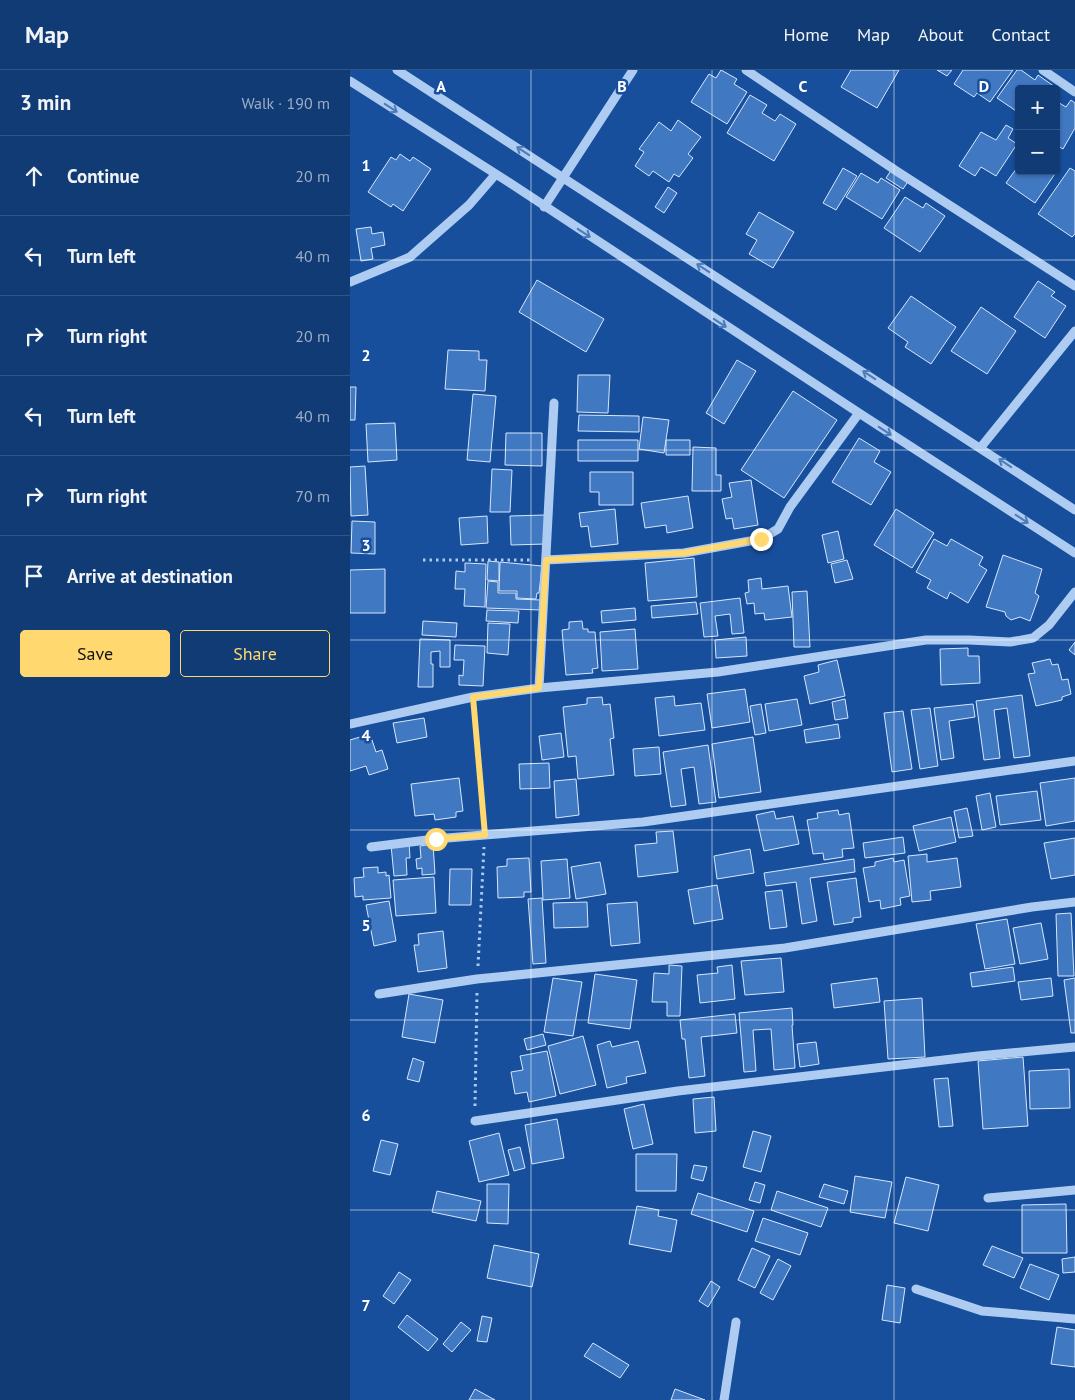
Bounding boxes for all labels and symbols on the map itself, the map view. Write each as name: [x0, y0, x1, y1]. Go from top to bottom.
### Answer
text: A: [436, 76, 446, 96]
text: B: [617, 76, 627, 96]
text: C: [799, 76, 808, 96]
text: D: [979, 76, 989, 96]
one-way arrow: [384, 102, 398, 113]
one-way arrow: [516, 146, 530, 156]
text: 1: [361, 155, 371, 175]
one-way arrow: [577, 229, 591, 239]
one-way arrow: [696, 262, 710, 273]
one-way arrow: [713, 318, 727, 328]
text: 2: [361, 345, 371, 365]
one-way arrow: [862, 370, 876, 380]
one-way arrow: [878, 426, 892, 436]
one-way arrow: [998, 458, 1012, 469]
one-way arrow: [1015, 514, 1029, 524]
route end: [750, 528, 773, 551]
text: 3: [361, 535, 371, 555]
text: 4: [361, 725, 371, 745]
route start: [425, 828, 448, 851]
text: 5: [361, 915, 371, 935]
text: 6: [361, 1105, 371, 1125]
text: 7: [361, 1295, 371, 1315]

